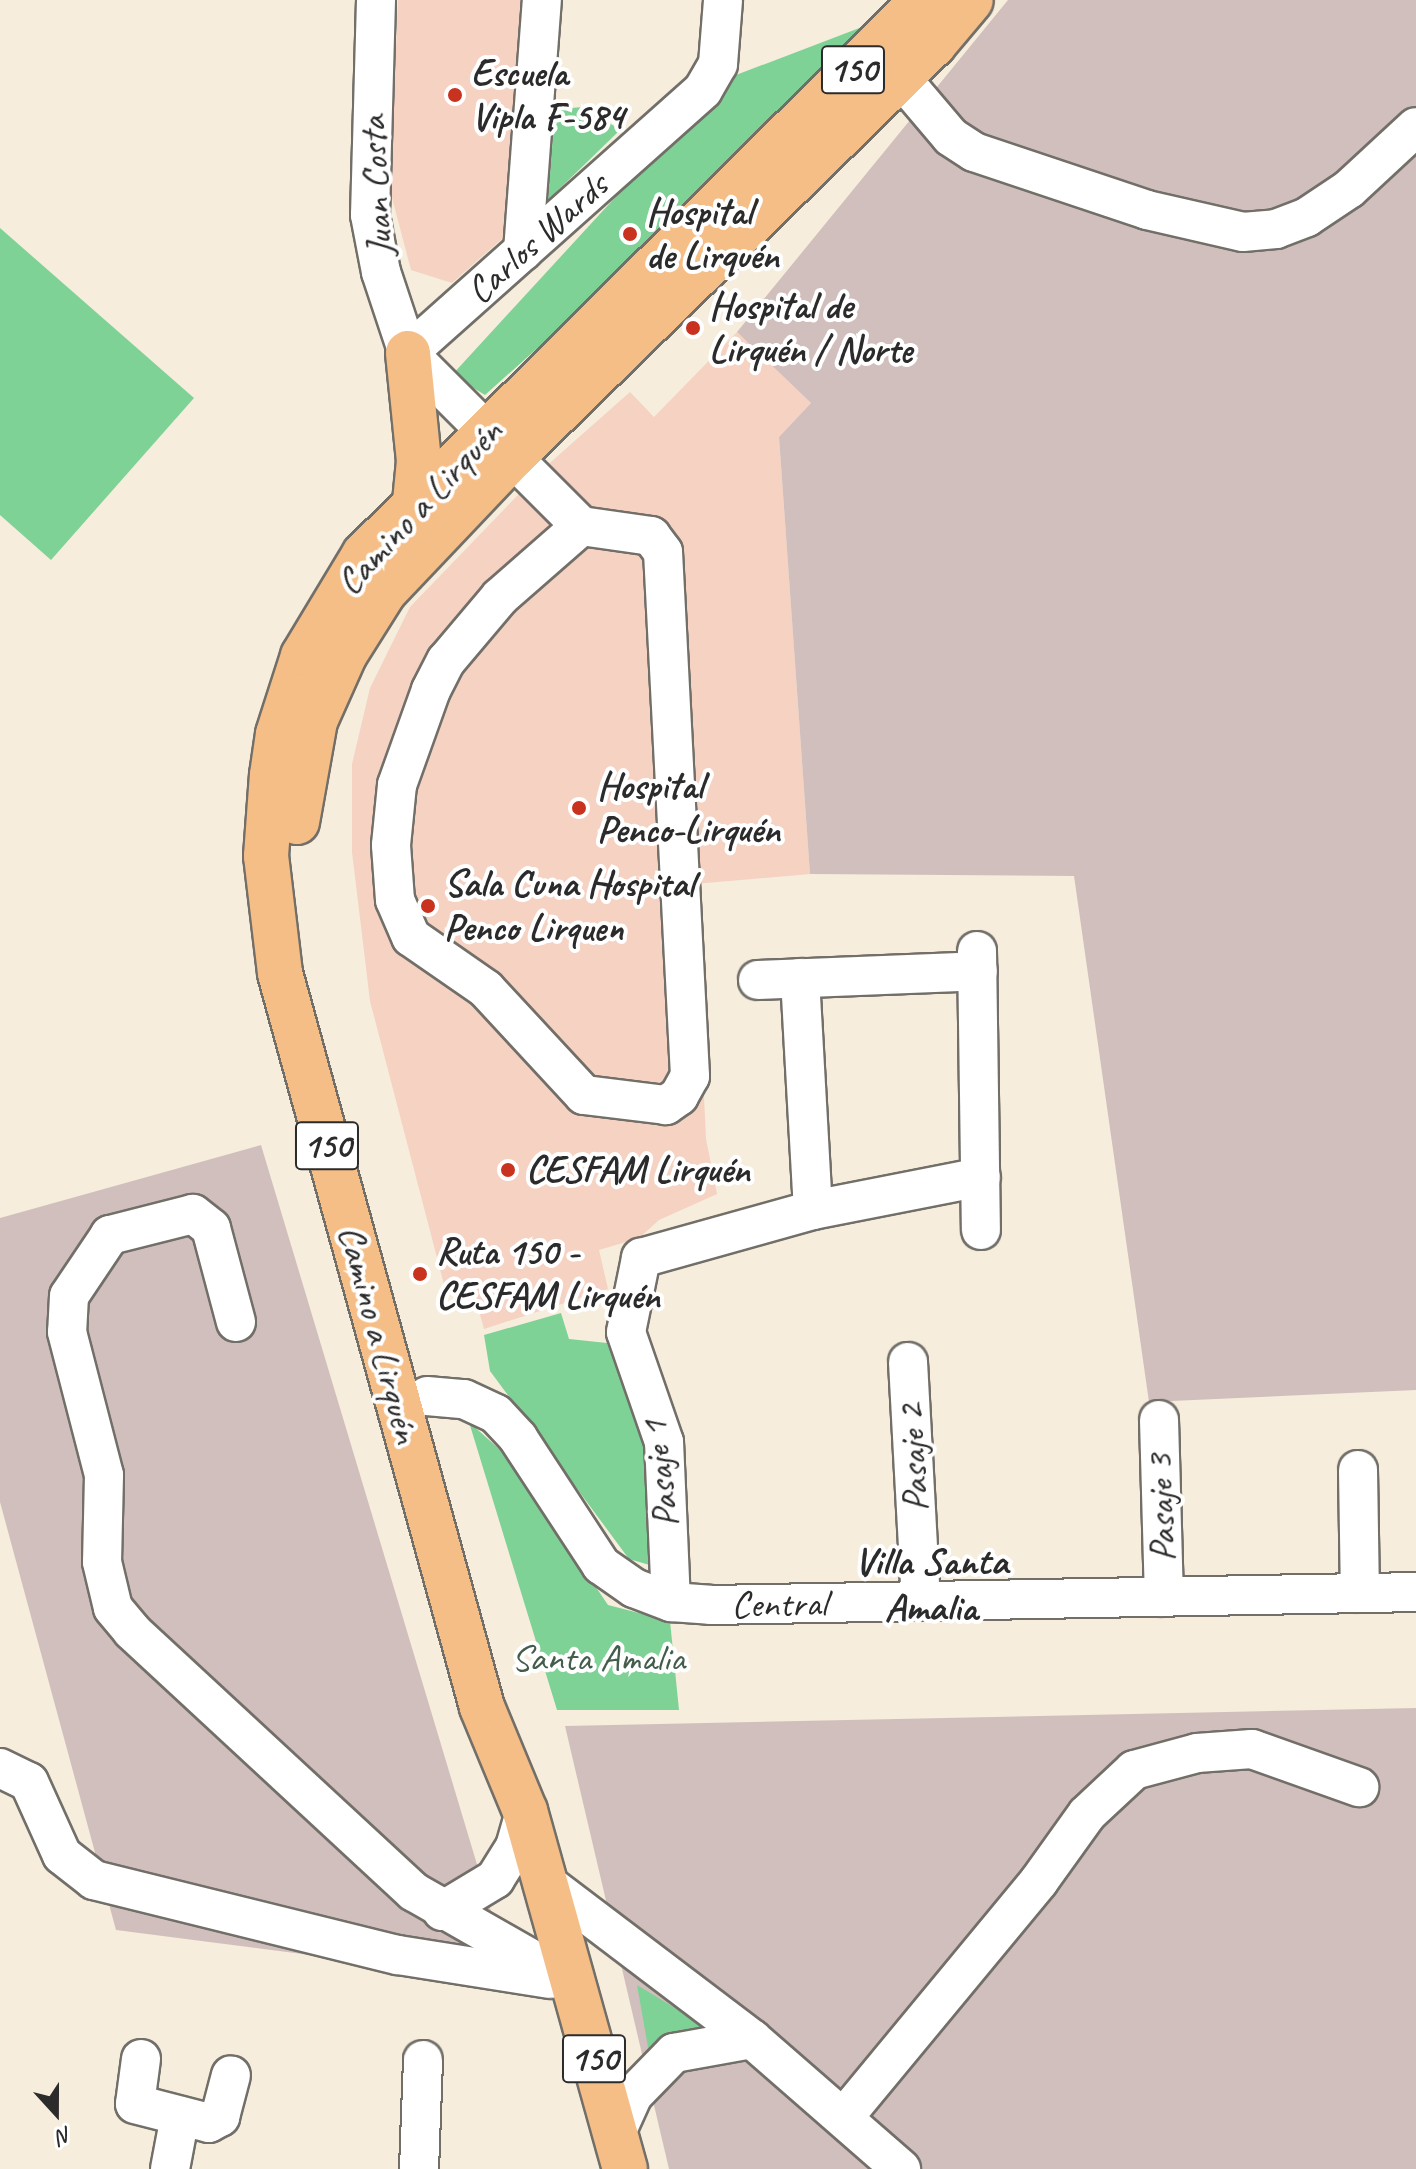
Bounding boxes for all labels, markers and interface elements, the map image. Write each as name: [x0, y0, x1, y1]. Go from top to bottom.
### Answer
road number: 150: [819, 38, 887, 102]
place label: Escuela Vipla F-584: [471, 50, 624, 140]
marker: Escuela Vipla F-584: [446, 86, 464, 104]
street label: Juan Costa: [350, 116, 402, 256]
street label: Carlos Wards: [456, 162, 618, 314]
place label: Hospital de Lirquén: [646, 189, 779, 278]
marker: Hospital de Lirquén: [621, 225, 639, 243]
place label: Hospital de Lirquén / Norte: [709, 283, 912, 372]
marker: Hospital de Lirquén / Norte: [684, 319, 702, 337]
street label: Camino a Lirquén: [326, 410, 512, 604]
place label: Hospital Penco-Lirquén: [597, 763, 780, 852]
marker: Hospital Penco-Lirquén: [568, 797, 590, 819]
place label: Sala Cuna Hospital Penco Lirquen: [444, 861, 691, 950]
marker: Sala Cuna Hospital Penco Lirquen: [419, 897, 437, 915]
road number: 150: [293, 1114, 361, 1178]
place label: CESFAM Lirquén: [526, 1147, 750, 1193]
marker: CESFAM Lirquén: [497, 1159, 519, 1181]
street label: Camino a Lirquén: [328, 1220, 430, 1448]
place label: Ruta 150 - CESFAM Lirquén: [436, 1229, 660, 1318]
marker: Ruta 150 - CESFAM Lirquén: [411, 1265, 429, 1283]
street label: Pasaje 2: [887, 1403, 939, 1513]
street label: Pasaje 1: [631, 1418, 689, 1530]
street label: Pasaje 3: [1136, 1454, 1186, 1562]
district label: Villa Santa Amalia: [855, 1537, 1007, 1631]
street label: Central: [731, 1580, 827, 1628]
park label: Santa Amalia: [511, 1635, 685, 1681]
road number: 150: [560, 2027, 628, 2091]
north arrow: [16, 2073, 96, 2153]
text: N: [53, 2120, 76, 2151]

